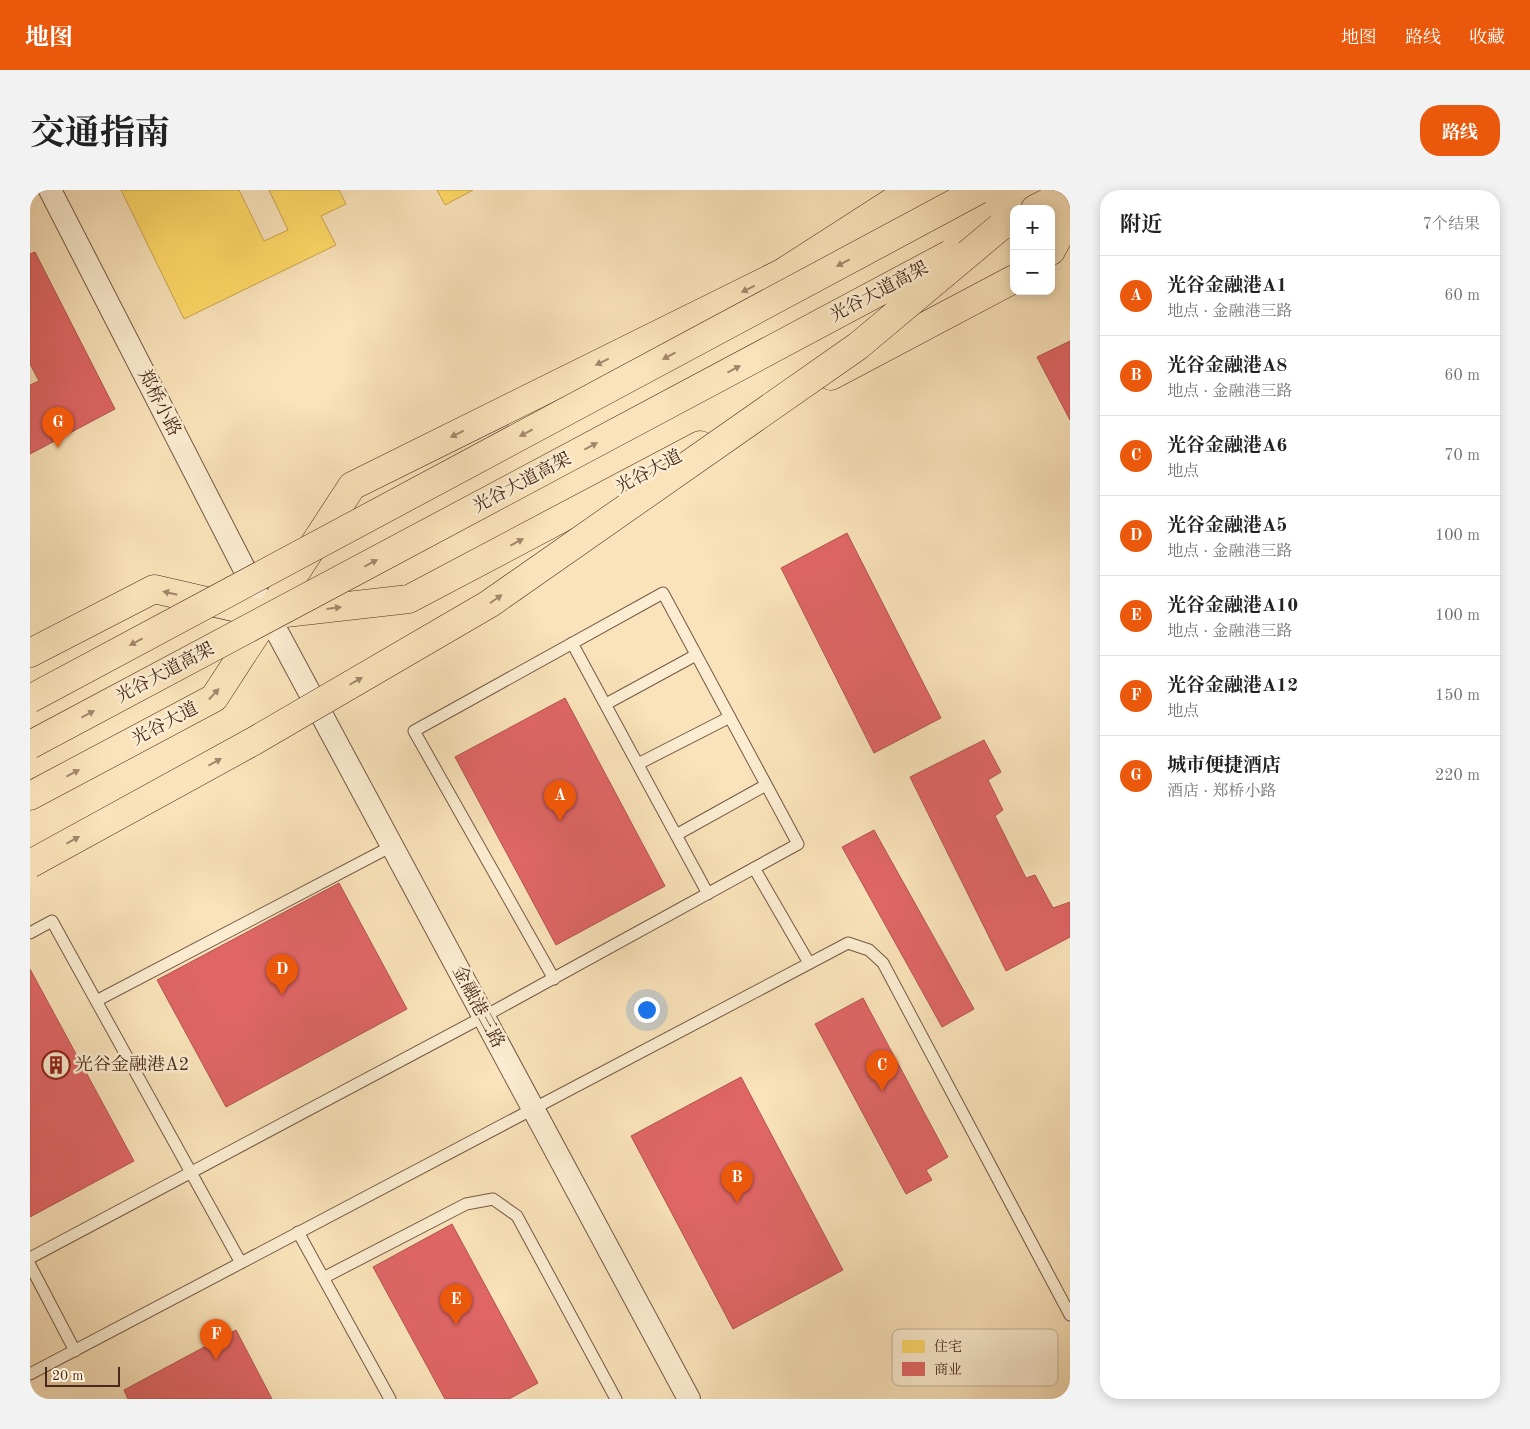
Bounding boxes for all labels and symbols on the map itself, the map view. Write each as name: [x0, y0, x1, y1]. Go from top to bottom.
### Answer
street label: 光谷大道高架: [826, 257, 931, 325]
one-way arrow: [836, 259, 850, 267]
one-way arrow: [741, 285, 755, 293]
one-way arrow: [662, 352, 676, 360]
one-way arrow: [595, 358, 610, 366]
one-way arrow: [727, 365, 742, 373]
street label: 郑桥小路: [135, 366, 185, 439]
pin: G: [42, 407, 74, 448]
one-way arrow: [518, 429, 533, 437]
one-way arrow: [450, 430, 464, 438]
one-way arrow: [584, 441, 598, 450]
street label: 光谷大道: [612, 445, 685, 497]
street label: 光谷大道高架: [469, 448, 574, 516]
one-way arrow: [510, 538, 524, 546]
one-way arrow: [364, 559, 377, 568]
one-way arrow: [162, 589, 177, 597]
one-way arrow: [489, 594, 503, 604]
one-way arrow: [327, 604, 343, 612]
street label: 光谷大道高架: [112, 638, 217, 706]
one-way arrow: [129, 638, 143, 646]
one-way arrow: [350, 677, 363, 686]
one-way arrow: [208, 689, 220, 701]
street label: 光谷大道: [128, 697, 201, 749]
one-way arrow: [81, 710, 96, 718]
one-way arrow: [208, 758, 223, 766]
one-way arrow: [66, 769, 80, 777]
pin: A: [544, 780, 576, 821]
one-way arrow: [66, 836, 79, 845]
pin: D: [266, 954, 298, 995]
street label: 金融港三路: [449, 962, 509, 1051]
your location: [634, 997, 660, 1023]
building icon: 光谷金融港A2: [41, 1050, 71, 1080]
pin: C: [866, 1050, 898, 1091]
place label: 光谷金融港A2: [75, 1054, 189, 1074]
pin: B: [721, 1162, 753, 1203]
pin: E: [440, 1284, 472, 1325]
pin: F: [200, 1319, 232, 1360]
legend: [892, 1329, 1058, 1386]
text: 住宅: [934, 1339, 962, 1354]
text: 商业: [934, 1362, 962, 1377]
scale bar: [45, 1364, 120, 1387]

